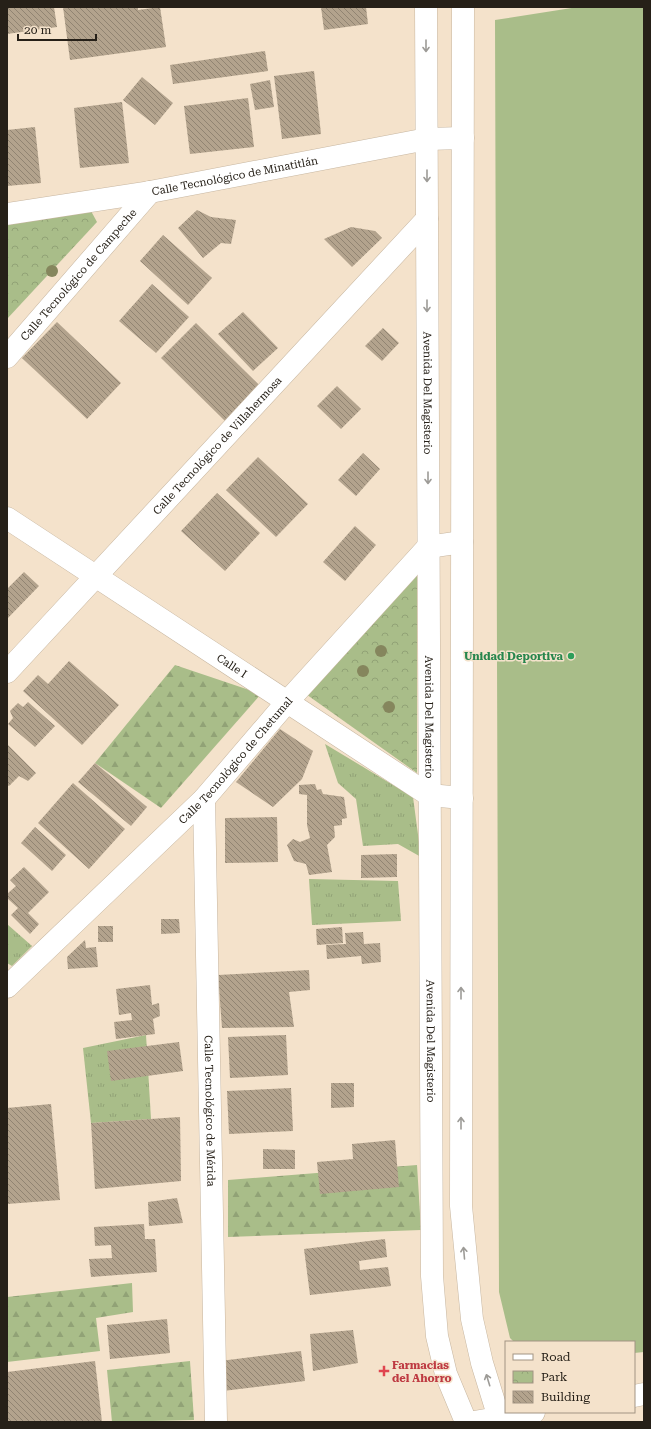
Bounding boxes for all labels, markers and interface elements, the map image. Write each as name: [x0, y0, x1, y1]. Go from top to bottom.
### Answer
scale bar: [18, 16, 96, 42]
text: 20 m: [24, 23, 51, 37]
one-way arrow: [422, 39, 430, 52]
street label: Calle Tecnológico de Minatitlán: [151, 154, 319, 199]
one-way arrow: [423, 169, 431, 182]
street label: Calle Tecnológico de Campeche: [18, 206, 139, 344]
one-way arrow: [423, 299, 431, 312]
street label: Avenida Del Magisterio: [421, 331, 434, 455]
street label: Calle Tecnológico de Villahermosa: [150, 374, 285, 517]
one-way arrow: [424, 471, 432, 484]
place label: Unidad Deportiva: [464, 650, 564, 663]
street label: Calle I: [214, 651, 249, 681]
marker: Unidad Deportiva: [566, 651, 576, 661]
street label: Avenida Del Magisterio: [422, 655, 436, 779]
street label: Calle Tecnológico de Chetumal: [176, 694, 296, 827]
street label: Avenida Del Magisterio: [424, 979, 437, 1103]
one-way arrow: [457, 987, 465, 1000]
street label: Calle Tecnológico de Mérida: [202, 1035, 217, 1187]
one-way arrow: [457, 1117, 465, 1130]
one-way arrow: [461, 1247, 468, 1260]
legend: [505, 1341, 635, 1413]
text: Road: [541, 1350, 571, 1364]
place label: Farmacias del Ahorro: [392, 1359, 452, 1385]
marker: Farmacias del Ahorro: [379, 1366, 389, 1376]
text: Park: [541, 1370, 568, 1384]
one-way arrow: [484, 1374, 491, 1387]
text: Building: [541, 1390, 590, 1404]

